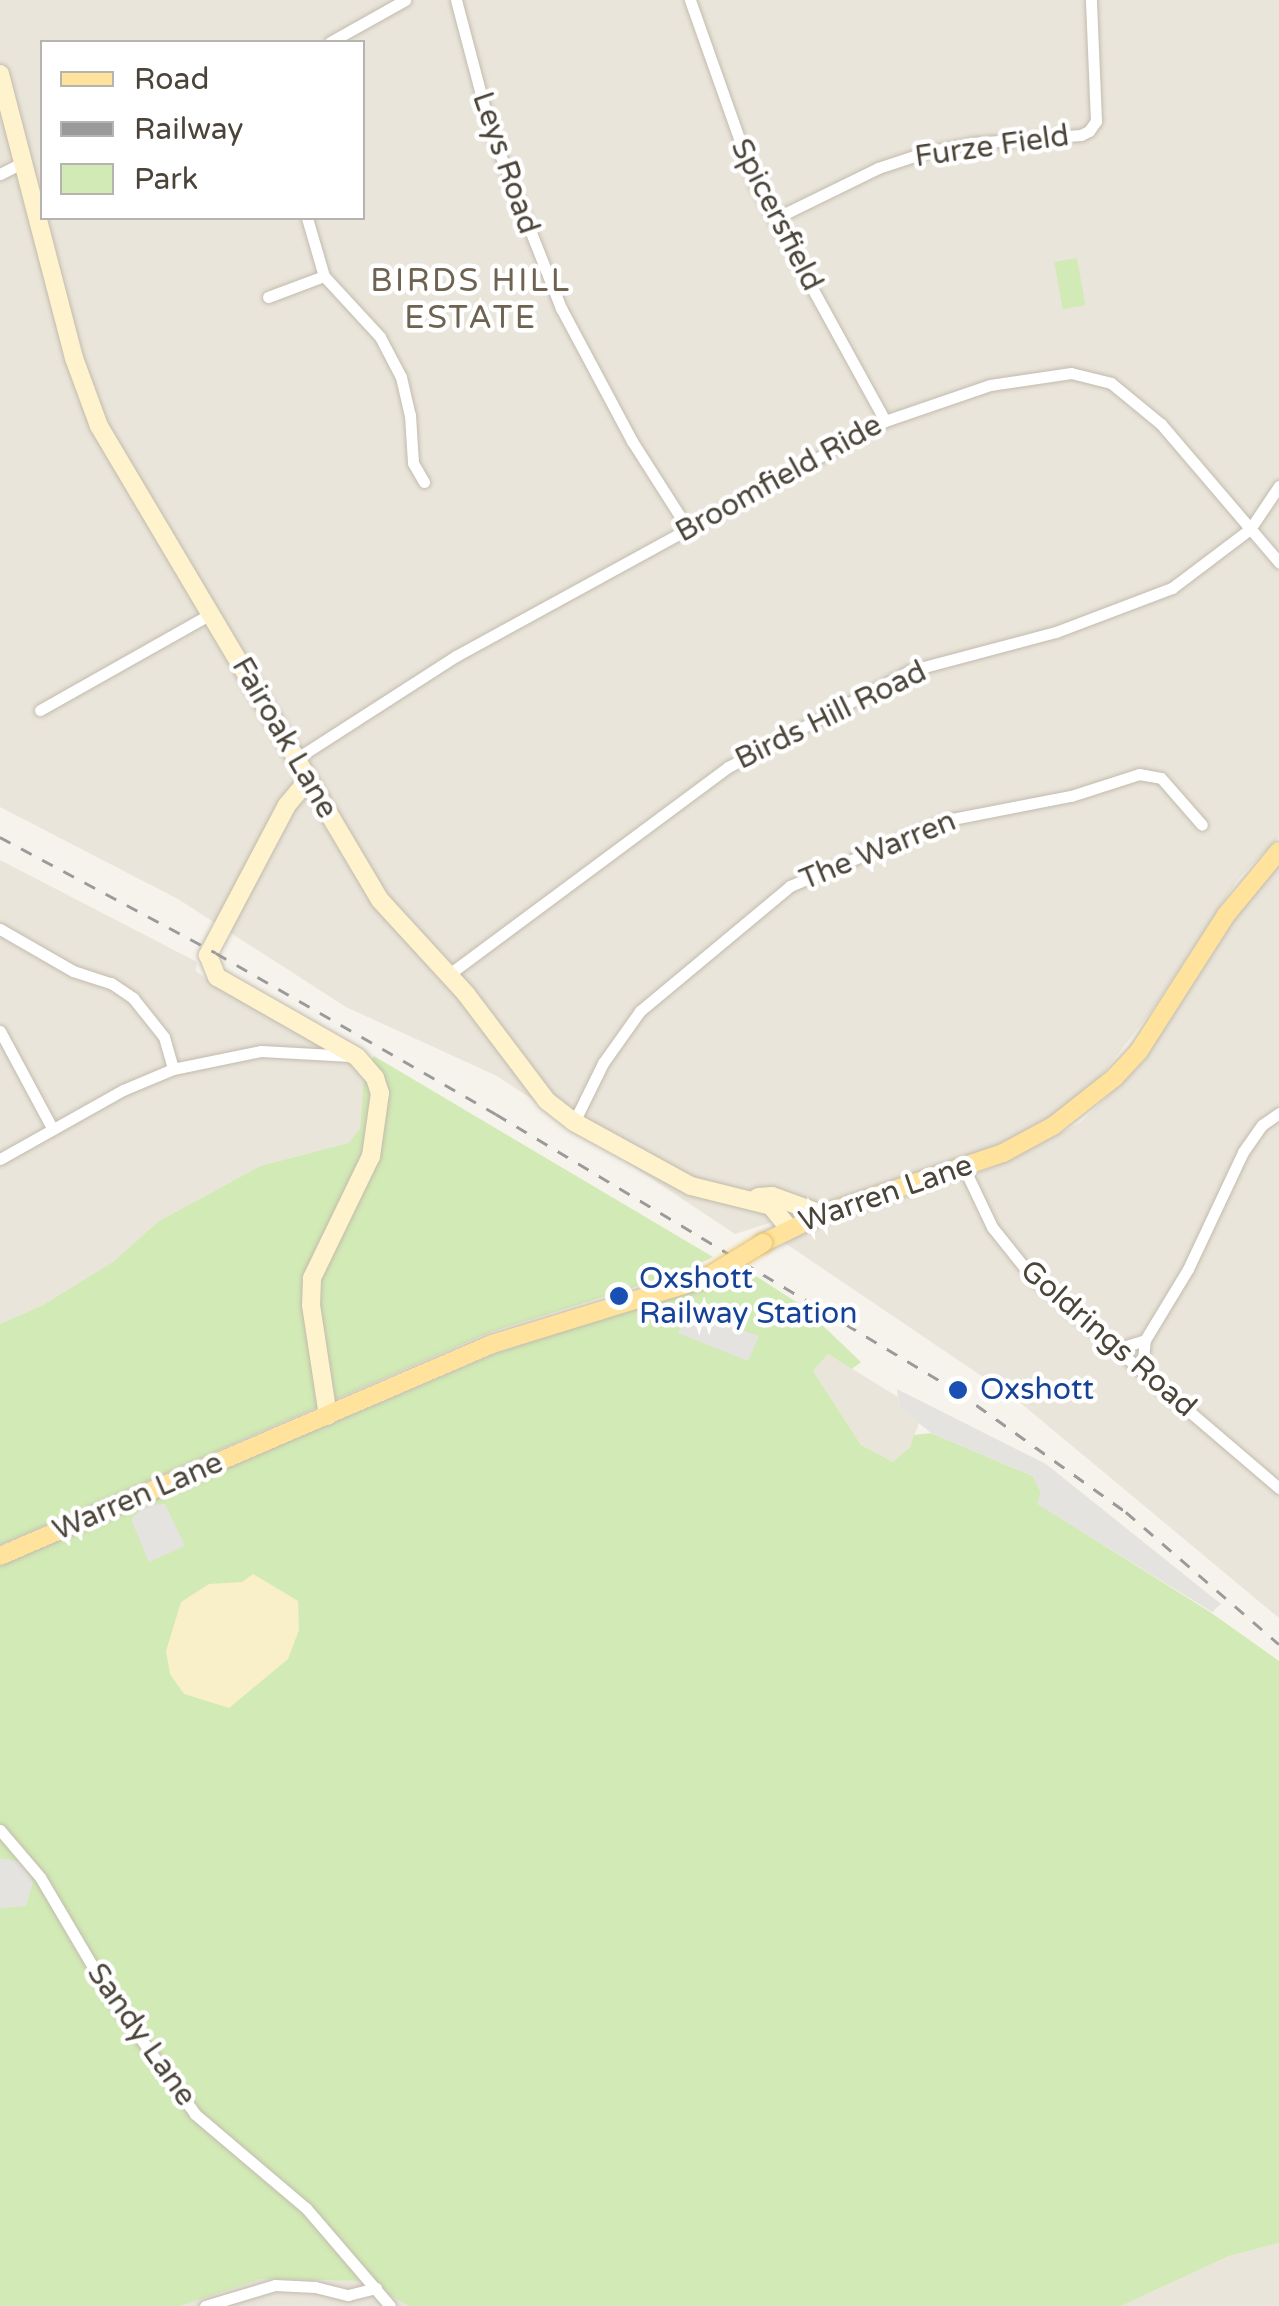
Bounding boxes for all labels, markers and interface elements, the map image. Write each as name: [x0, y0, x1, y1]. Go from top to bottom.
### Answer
legend: [40, 40, 365, 220]
text: Road: [134, 61, 209, 98]
street label: Leys Road: [464, 87, 546, 239]
text: Railway: [134, 111, 243, 148]
street label: Furze Field: [913, 118, 1071, 176]
street label: Spicersfield: [722, 133, 830, 297]
text: Park: [134, 161, 198, 198]
district label: BIRDS HILL ESTATE: [370, 263, 572, 338]
street label: Broomfield Ride: [670, 407, 888, 551]
street label: Fairoak Lane: [223, 651, 345, 825]
street label: Birds Hill Road: [730, 654, 932, 778]
street label: The Warren: [795, 803, 961, 899]
street label: Warren Lane: [795, 1148, 977, 1240]
street label: Goldrings Road: [1013, 1253, 1203, 1425]
place label: Oxshott Railway Station: [639, 1261, 857, 1332]
marker: Oxshott Railway Station: [608, 1285, 630, 1307]
place label: Oxshott: [980, 1372, 1094, 1408]
marker: Oxshott: [945, 1377, 971, 1403]
street label: Warren Lane: [48, 1445, 228, 1549]
street label: Sandy Lane: [79, 1957, 203, 2113]

